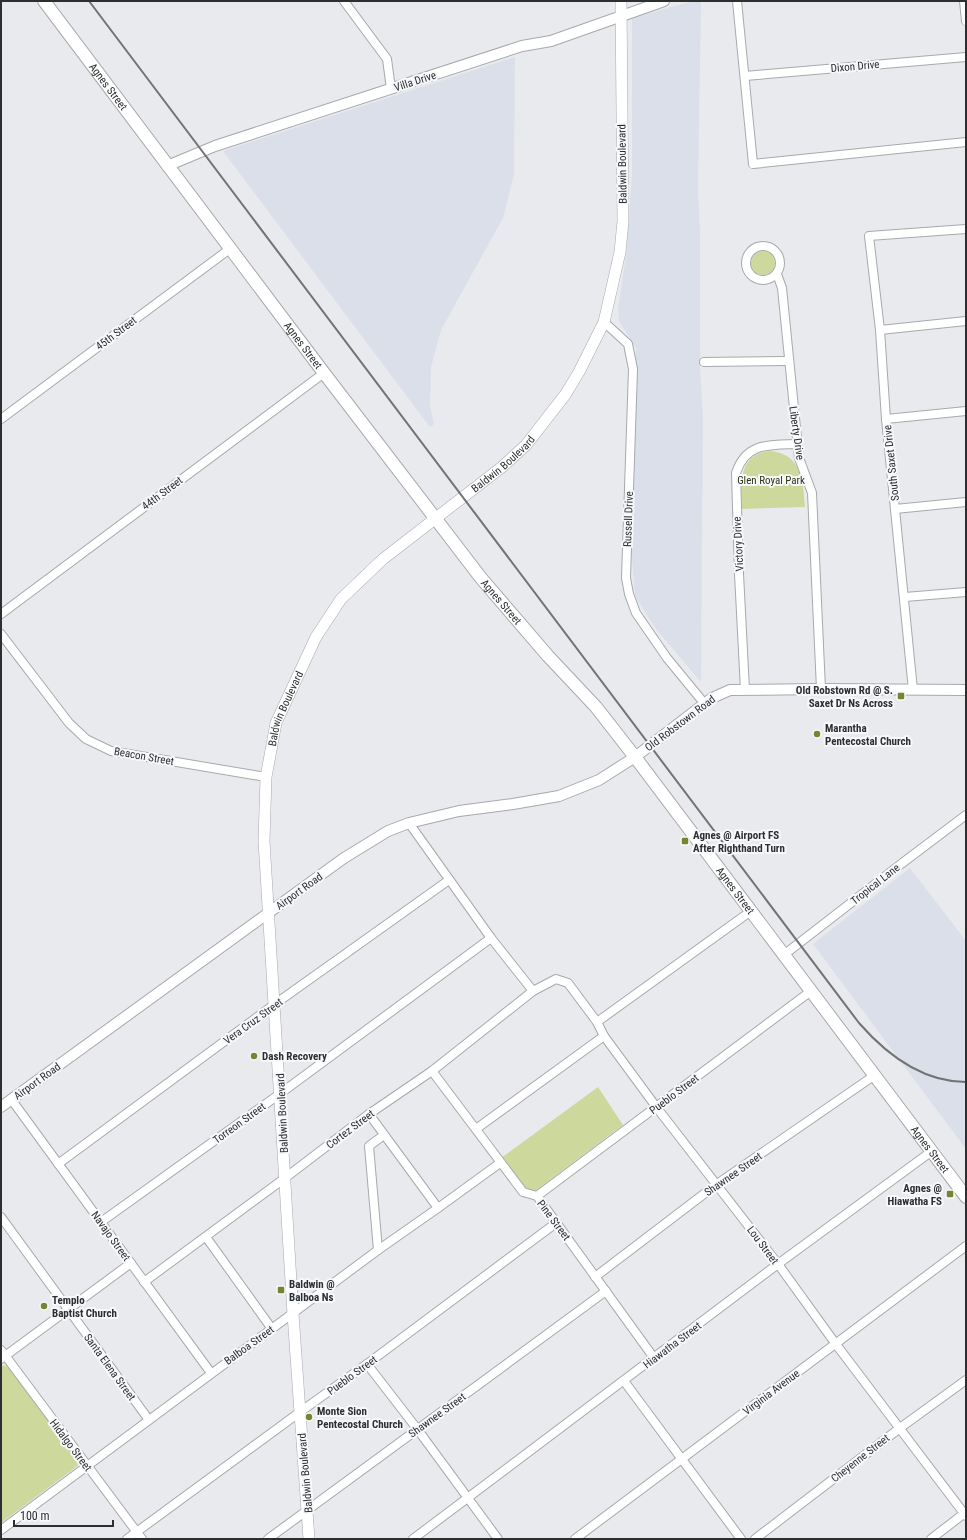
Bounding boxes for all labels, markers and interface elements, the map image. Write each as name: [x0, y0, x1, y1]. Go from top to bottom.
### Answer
street label: Dixon Drive: [830, 58, 880, 75]
street label: Agnes Street: [86, 61, 130, 113]
street label: Villa Drive: [392, 69, 438, 94]
street label: Baldwin Boulevard: [615, 124, 630, 204]
street label: 45th Street: [93, 314, 139, 353]
street label: Agnes Street: [281, 320, 325, 372]
street label: Liberty Drive: [786, 405, 807, 461]
street label: South Saxet Drive: [881, 424, 902, 502]
street label: Baldwin Boulevard: [469, 433, 538, 495]
street label: 44th Street: [139, 474, 185, 513]
park label: Glen Royal Park: [737, 474, 805, 487]
street label: Russell Drive: [621, 491, 636, 547]
street label: Victory Drive: [731, 516, 746, 572]
street label: Agnes Street: [478, 577, 524, 627]
street label: Baldwin Boulevard: [266, 669, 306, 747]
place label: Old Robstown Rd @ S. Saxet Dr Ns Across: [796, 684, 893, 710]
marker: Old Robstown Rd @ S. Saxet Dr Ns Across: [896, 691, 906, 701]
street label: Old Robstown Road: [643, 693, 718, 754]
place label: Marantha Pentecostal Church: [825, 722, 911, 748]
marker: Marantha Pentecostal Church: [812, 729, 822, 739]
street label: Beacon Street: [113, 745, 175, 768]
place label: Agnes @ Airport FS After Righthand Turn: [693, 829, 785, 855]
marker: Agnes @ Airport FS After Righthand Turn: [680, 836, 690, 846]
street label: Tropical Lane: [848, 861, 902, 908]
street label: Agnes Street: [713, 865, 757, 917]
street label: Airport Road: [273, 870, 325, 913]
street label: Vera Cruz Street: [221, 996, 285, 1047]
place label: Dash Recovery: [262, 1050, 327, 1063]
marker: Dash Recovery: [249, 1051, 259, 1061]
street label: Airport Road: [11, 1060, 63, 1103]
street label: Pueblo Street: [647, 1072, 702, 1117]
street label: Baldwin Boulevard: [274, 1073, 291, 1153]
street label: Torreon Street: [211, 1100, 268, 1147]
street label: Cortez Street: [324, 1107, 377, 1152]
street label: Agnes Street: [908, 1123, 952, 1176]
street label: Shawnee Street: [702, 1150, 765, 1199]
place label: Agnes @ Hiawatha FS: [887, 1182, 942, 1208]
marker: Agnes @ Hiawatha FS: [945, 1189, 955, 1199]
street label: Pine Street: [534, 1197, 573, 1243]
street label: Navajo Street: [88, 1209, 133, 1264]
street label: Lou Street: [744, 1224, 781, 1267]
place label: Baldwin @ Balboa Ns: [289, 1278, 335, 1304]
marker: Baldwin @ Balboa Ns: [276, 1285, 286, 1295]
place label: Templo Baptist Church: [52, 1294, 117, 1320]
marker: Templo Baptist Church: [39, 1301, 49, 1311]
street label: Hiawatha Street: [641, 1319, 704, 1371]
street label: Balboa Street: [222, 1323, 277, 1368]
street label: Santa Elena Street: [81, 1331, 138, 1403]
street label: Pueblo Street: [325, 1353, 380, 1398]
street label: Virginia Avenue: [741, 1367, 802, 1418]
street label: Shawnee Street: [406, 1390, 468, 1440]
place label: Monte Sion Pentecostal Church: [317, 1405, 403, 1431]
marker: Monte Sion Pentecostal Church: [304, 1412, 314, 1422]
street label: Hidalgo Street: [47, 1417, 94, 1474]
street label: Cheyenne Street: [829, 1432, 892, 1485]
street label: Baldwin Boulevard: [296, 1433, 315, 1513]
scale bar: [14, 1502, 113, 1528]
text: 100 m: [20, 1509, 50, 1523]

